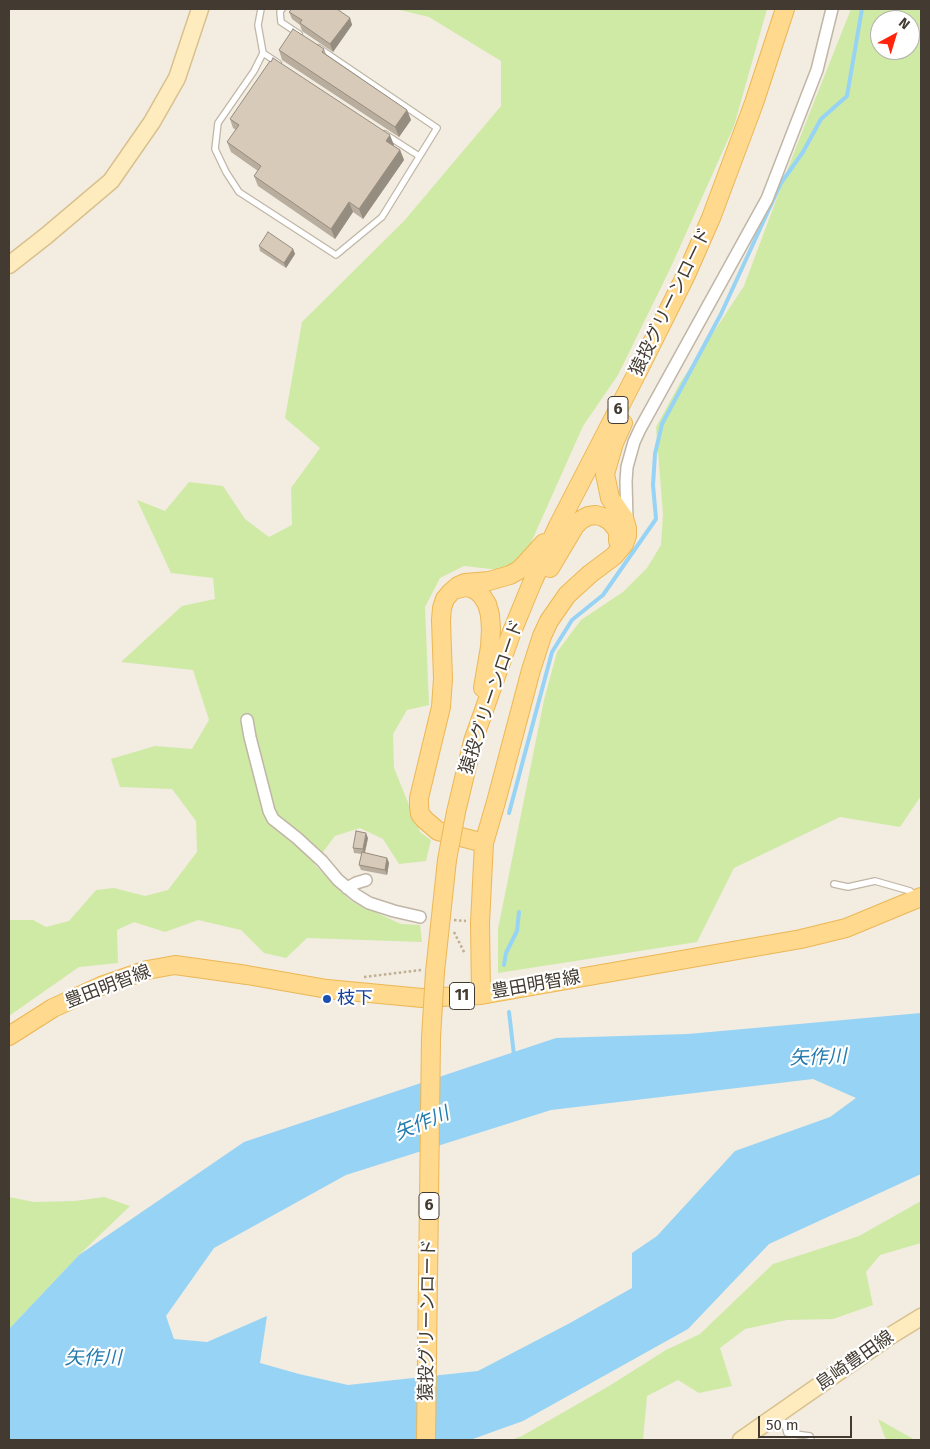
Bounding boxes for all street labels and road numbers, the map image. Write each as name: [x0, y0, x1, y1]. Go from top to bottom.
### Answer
street label: 猿投グリーンロード: [626, 224, 716, 380]
road number: 6: [608, 396, 628, 424]
street label: 猿投グリーンロード: [455, 617, 529, 777]
street label: 豊田明智線: [62, 961, 154, 1013]
street label: 豊田明智線: [490, 967, 582, 1003]
road number: 11: [450, 982, 474, 1009]
road number: 6: [419, 1192, 439, 1220]
street label: 猿投グリーンロード: [416, 1239, 440, 1401]
street label: 島崎豊田線: [812, 1326, 898, 1396]

